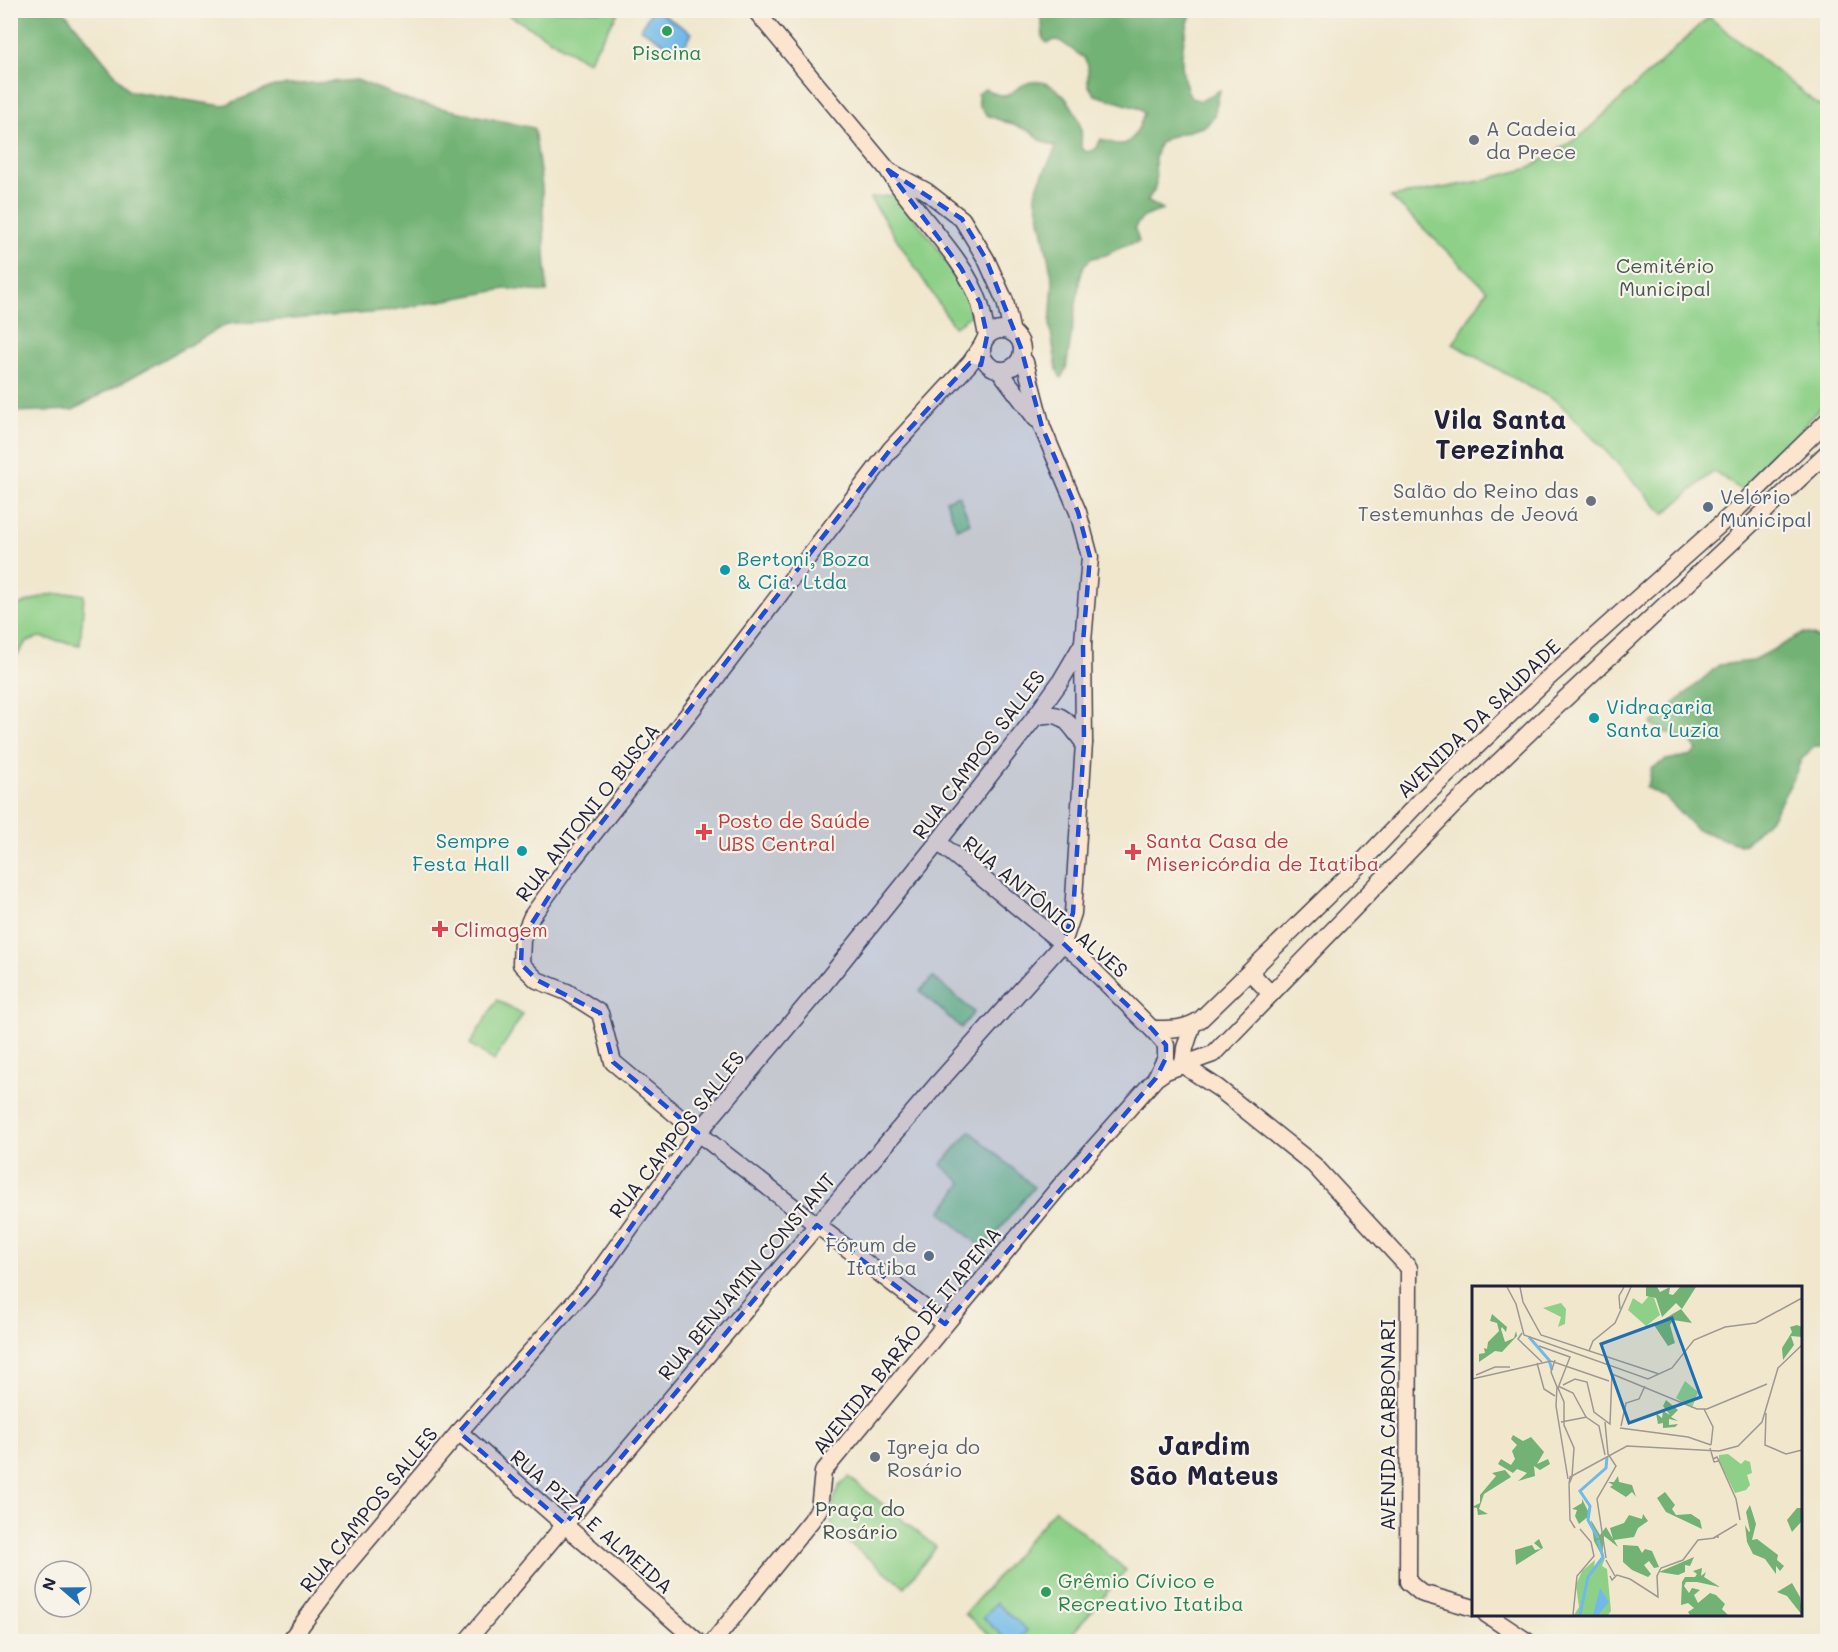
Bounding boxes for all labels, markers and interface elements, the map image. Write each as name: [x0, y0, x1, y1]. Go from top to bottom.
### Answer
marker: Piscina: [660, 24, 674, 38]
place label: Piscina: [632, 39, 702, 65]
place label: A Cadeia da Prece: [1486, 115, 1577, 164]
marker: A Cadeia da Prece: [1467, 133, 1481, 147]
park label: Cemitério Municipal: [1616, 252, 1714, 301]
district label: Vila Santa Terezinha: [1433, 402, 1567, 466]
place label: Salão do Reino das Testemunhas de Jeová: [1358, 477, 1579, 526]
place label: Velório Municipal: [1720, 483, 1812, 532]
marker: Salão do Reino das Testemunhas de Jeová: [1584, 494, 1598, 508]
marker: Velório Municipal: [1701, 500, 1715, 514]
place label: Bertoni, Boza & Cia. Ltda: [737, 545, 870, 594]
marker: Bertoni, Boza & Cia. Ltda: [718, 563, 732, 577]
street label: AVENIDA DA SAUDADE: [1391, 633, 1565, 803]
street label: RUA CAMPOS SALLES: [906, 664, 1050, 844]
place label: Vidraçaria Santa Luzia: [1606, 693, 1720, 742]
marker: Vidraçaria Santa Luzia: [1587, 711, 1601, 725]
street label: RUA ANTONI O BUSCA: [509, 718, 665, 906]
place label: Posto de Saúde UBS Central: [718, 807, 870, 856]
marker: Posto de Saúde UBS Central: [695, 823, 713, 841]
place label: Sempre Festa Hall: [412, 827, 510, 876]
place label: Santa Casa de Misericórdia de Itatiba: [1146, 827, 1379, 876]
street label: RUA ANTÔNIO ALVES: [958, 829, 1134, 983]
marker: Santa Casa de Misericórdia de Itatiba: [1124, 843, 1142, 861]
marker: Sempre Festa Hall: [515, 844, 529, 858]
place label: Climagem: [454, 916, 548, 942]
marker: Climagem: [431, 920, 449, 938]
street label: RUA CAMPOS SALLES: [603, 1045, 749, 1223]
street label: RUA BENJAMIN CONSTANT: [652, 1167, 840, 1385]
street label: AVENIDA BARÃO DE ITAPEMA: [806, 1221, 1006, 1459]
place label: Fórum de Itatiba: [826, 1231, 917, 1280]
marker: Fórum de Itatiba: [922, 1249, 936, 1263]
inset map: [1472, 1286, 1802, 1616]
street label: AVENIDA CARBONARI: [1374, 1319, 1400, 1531]
street label: RUA CAMPOS SALLES: [293, 1421, 443, 1597]
district label: Jardim São Mateus: [1129, 1428, 1279, 1492]
place label: Igreja do Rosário: [887, 1433, 980, 1482]
street label: RUA PIZA E ALMEIDA: [505, 1443, 679, 1599]
marker: Igreja do Rosário: [868, 1450, 882, 1464]
park label: Praça do Rosário: [815, 1495, 905, 1544]
north arrow: [33, 1559, 93, 1619]
place label: Grêmio Cívico e Recreativo Itatiba: [1058, 1567, 1244, 1616]
text: N: [36, 1574, 60, 1593]
marker: Grêmio Cívico e Recreativo Itatiba: [1039, 1585, 1053, 1599]

